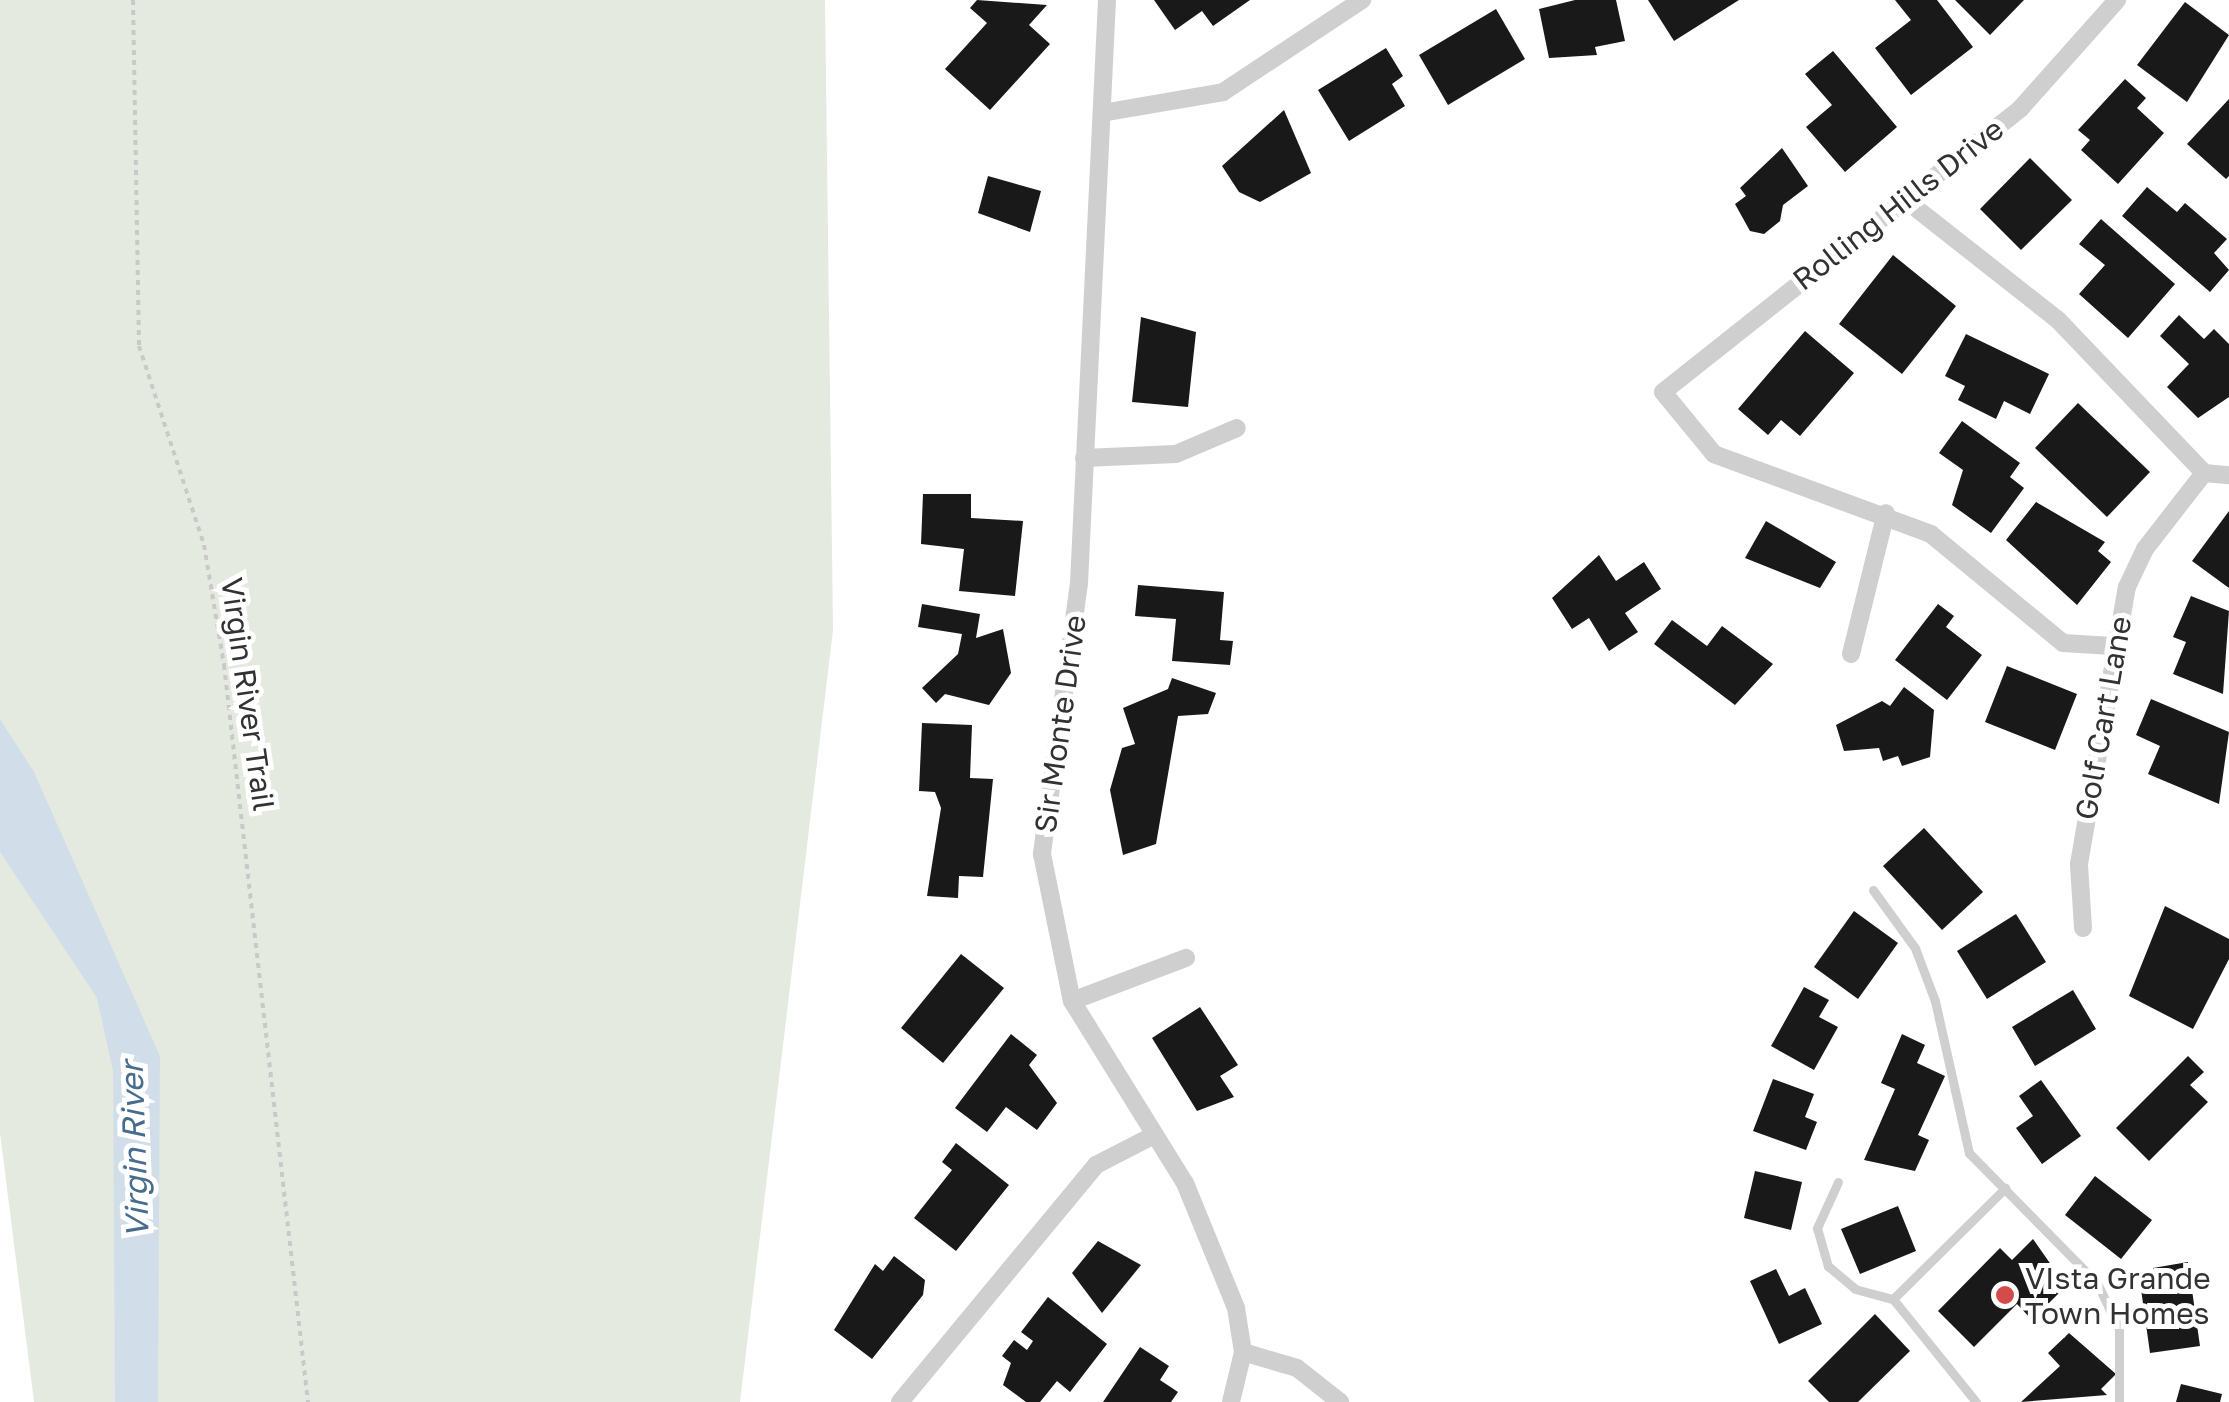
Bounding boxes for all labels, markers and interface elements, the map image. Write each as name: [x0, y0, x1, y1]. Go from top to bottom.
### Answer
street label: Rolling Hills Drive: [1785, 111, 2011, 297]
street label: Virgin River Trail: [214, 575, 282, 813]
street label: Sir Monte Drive: [1027, 613, 1093, 835]
street label: Golf Cart Lane: [2067, 613, 2139, 823]
water label: Virgin River: [112, 1061, 156, 1239]
place label: VIsta Grande Town Homes: [2025, 1260, 2211, 1330]
marker: VIsta Grande Town Homes: [1994, 1284, 2016, 1306]

